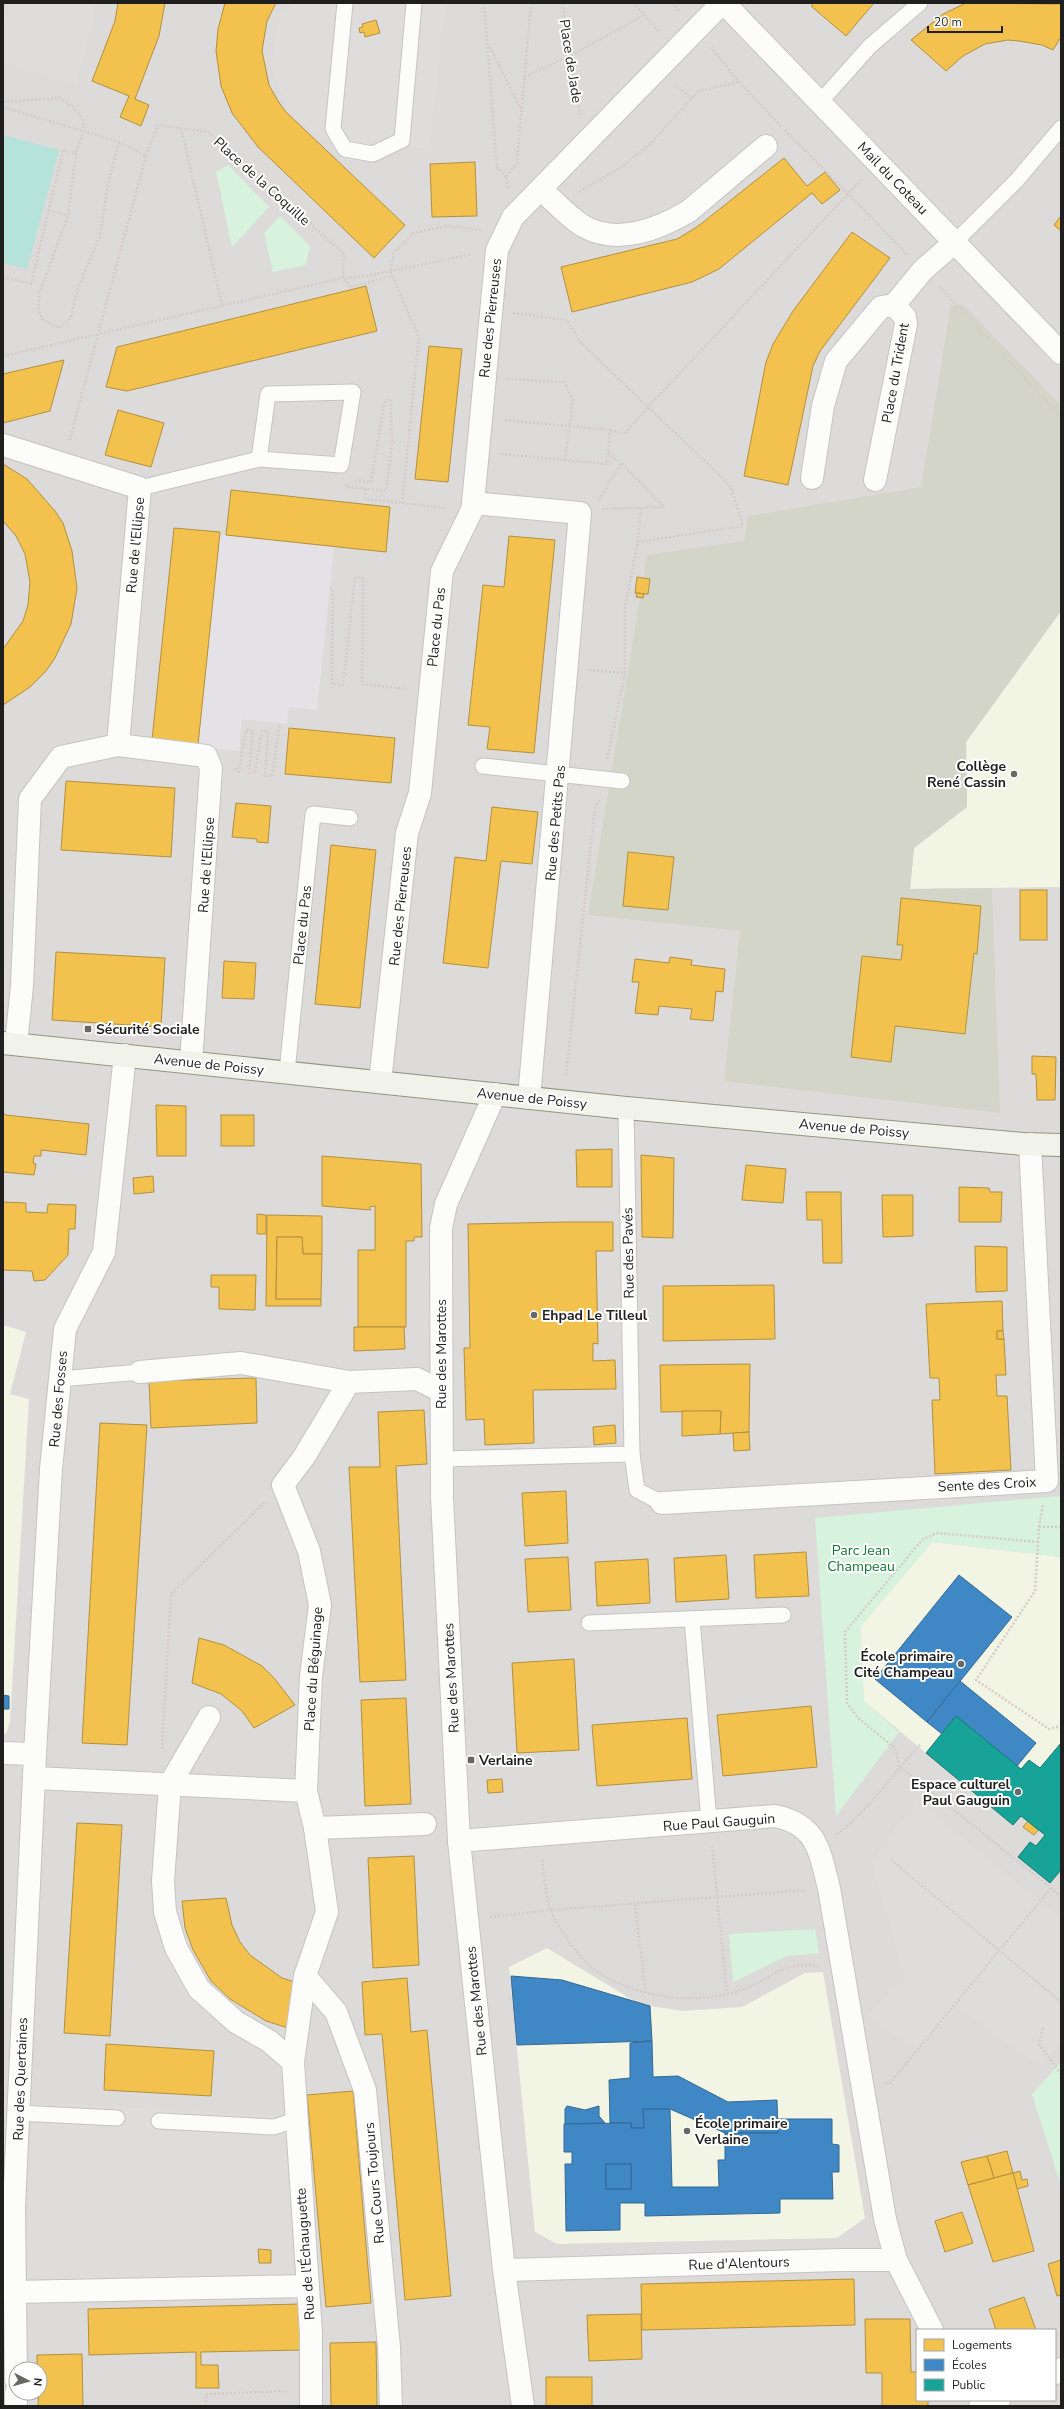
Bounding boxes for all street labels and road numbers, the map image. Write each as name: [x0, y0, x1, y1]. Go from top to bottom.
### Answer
street label: Place de Jade: [555, 18, 587, 104]
street label: Place de la Coquille: [209, 133, 314, 230]
street label: Mail du Coteau: [853, 138, 932, 219]
street label: Rue des Pierreuses: [475, 257, 506, 379]
street label: Place du Trident: [877, 321, 914, 425]
street label: Rue de l'Ellipse: [122, 496, 149, 594]
street label: Place du Pas: [423, 586, 450, 668]
street label: Rue des Petits Pas: [541, 764, 570, 882]
street label: Rue de l'Ellipse: [194, 816, 219, 914]
street label: Rue des Pierreuses: [385, 845, 416, 967]
street label: Place du Pas: [289, 884, 316, 966]
street label: Avenue de Poissy: [153, 1049, 266, 1080]
street label: Avenue de Poissy: [476, 1083, 589, 1114]
street label: Avenue de Poissy: [798, 1114, 911, 1143]
street label: Rue des Pavés: [618, 1207, 639, 1299]
street label: Rue des Marottes: [432, 1299, 451, 1409]
street label: Rue des Fosses: [45, 1350, 72, 1448]
street label: Sente des Croix: [937, 1472, 1037, 1497]
street label: Place du Béguinage: [300, 1606, 327, 1732]
street label: Rue des Marottes: [439, 1622, 464, 1733]
street label: Rue Paul Gauguin: [662, 1809, 776, 1836]
street label: Rue des Marottes: [461, 1945, 492, 2057]
street label: Rue des Quertaines: [9, 2017, 32, 2141]
street label: Rue Cours Toujours: [360, 2121, 389, 2244]
street label: Rue de l'Échauguette: [291, 2187, 320, 2321]
street label: Rue d'Alentours: [688, 2252, 790, 2275]

